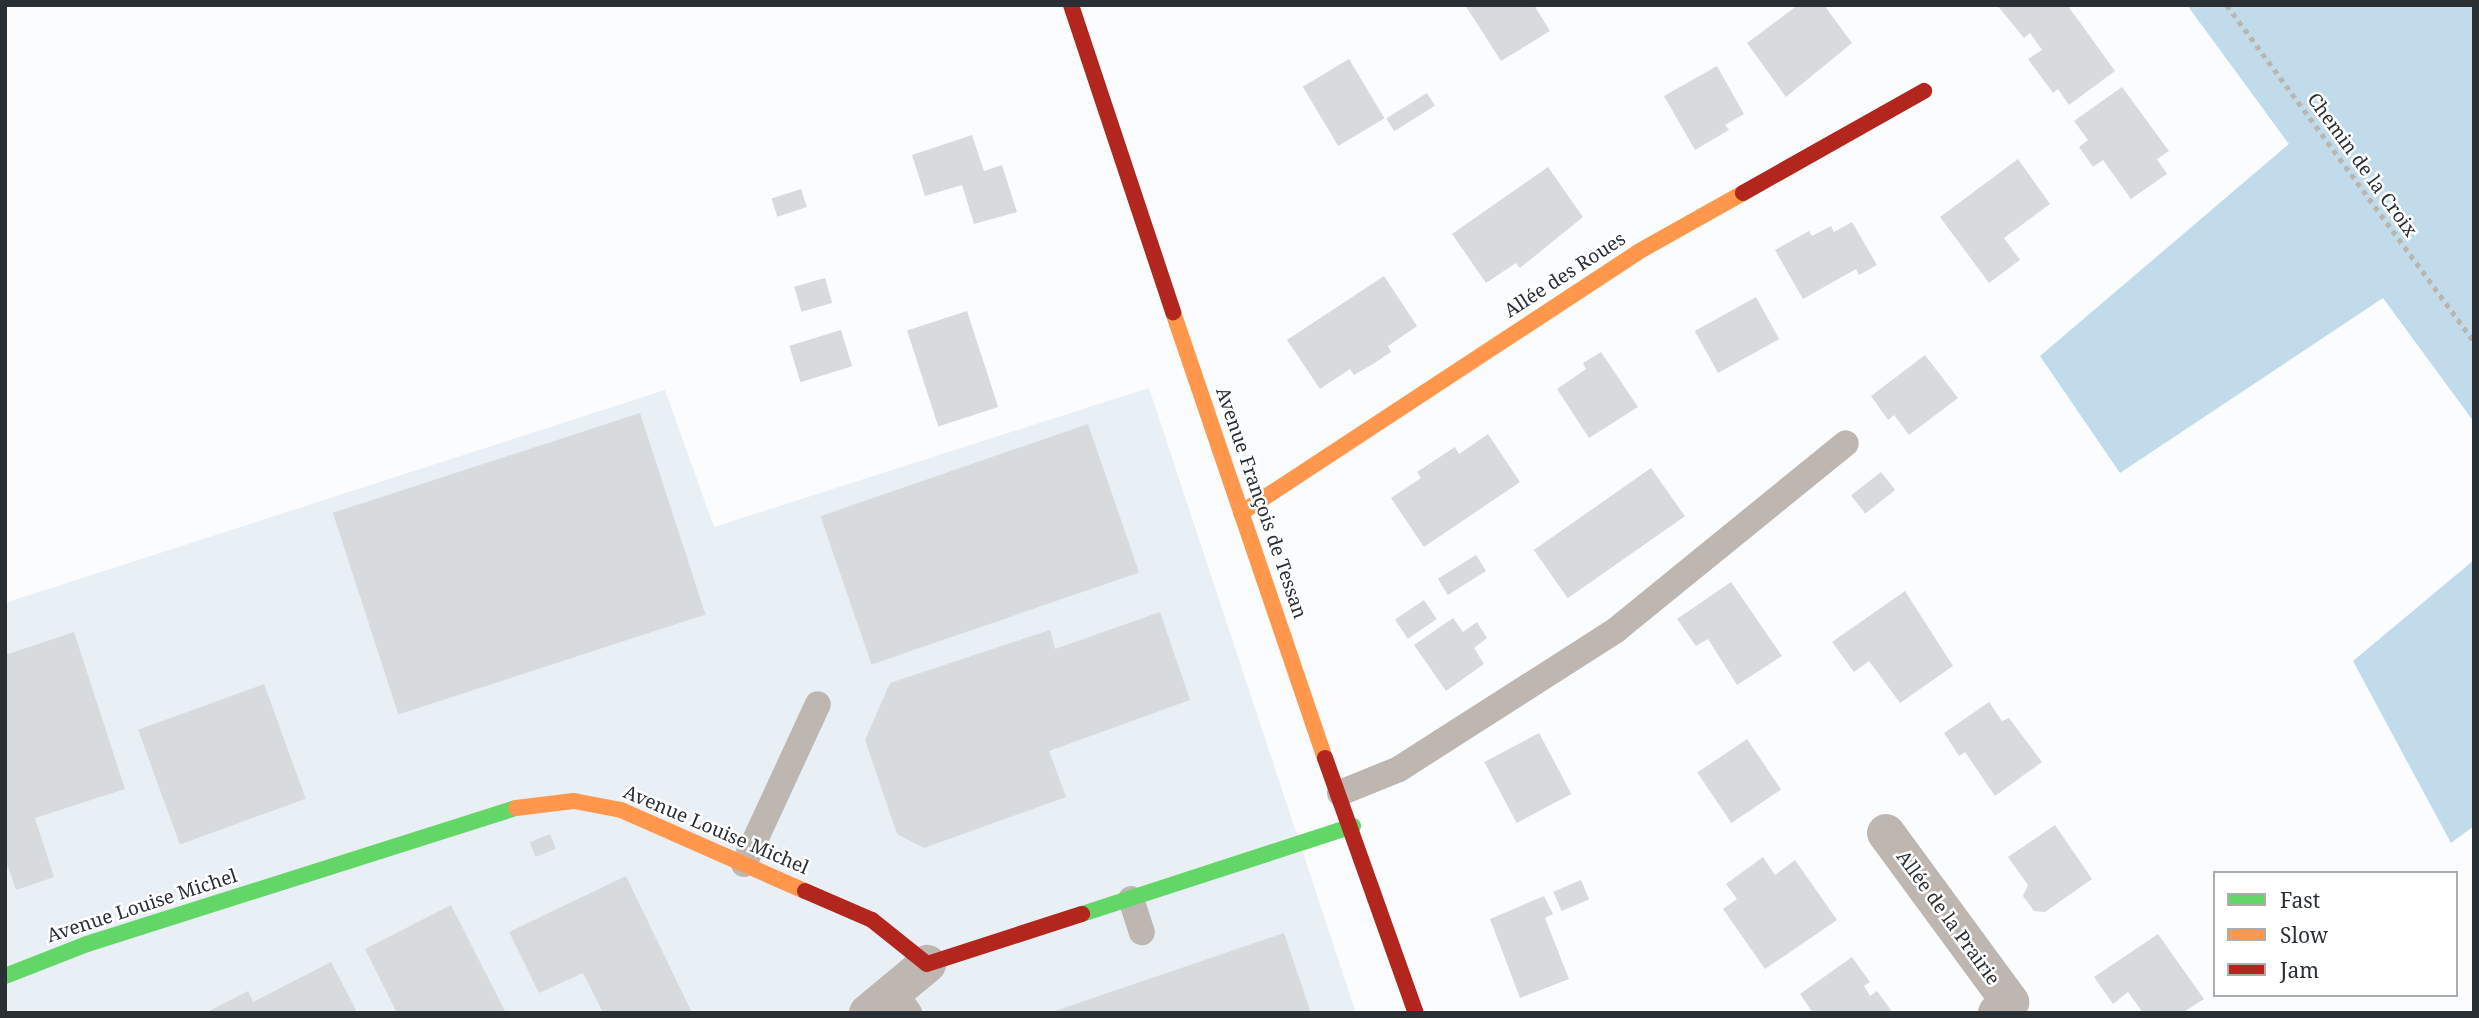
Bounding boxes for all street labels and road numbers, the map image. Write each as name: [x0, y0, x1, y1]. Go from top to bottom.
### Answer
street label: Chemin de la Croix: [2302, 89, 2422, 241]
street label: Allée des Roues: [1500, 227, 1630, 323]
street label: Avenue François de Tessan: [1211, 384, 1311, 622]
street label: Avenue Louise Michel: [620, 781, 812, 879]
street label: Allée de la Prairie: [1892, 846, 2004, 990]
street label: Avenue Louise Michel: [44, 864, 240, 948]

